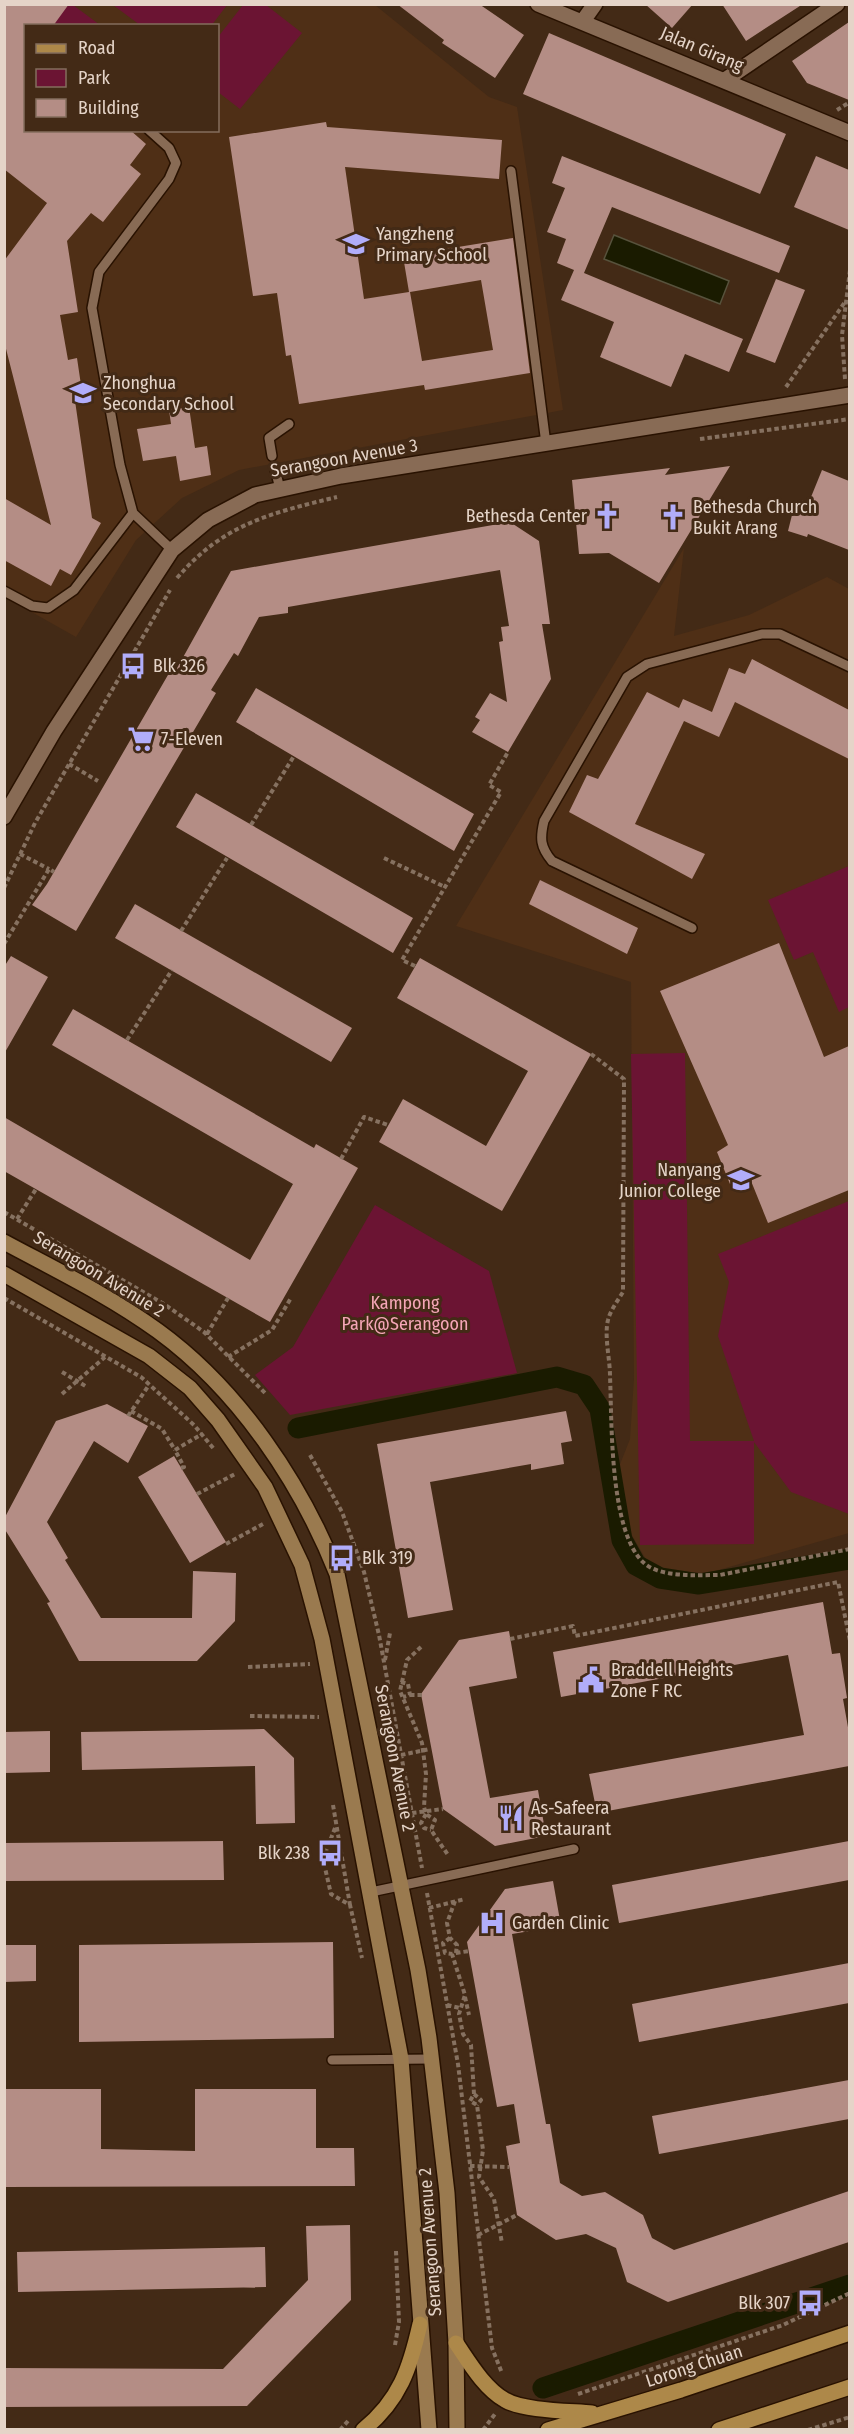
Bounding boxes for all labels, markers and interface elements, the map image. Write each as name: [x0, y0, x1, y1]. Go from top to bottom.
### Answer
street label: Jalan Girang: [657, 22, 747, 77]
legend: [24, 24, 219, 132]
text: Road: [78, 37, 115, 59]
text: Park: [78, 67, 111, 89]
text: Building: [78, 97, 139, 119]
place label: Yangzheng Primary School: [376, 223, 487, 266]
school or university icon: Yangzheng Primary School: [341, 229, 371, 259]
place label: Zhonghua Secondary School: [103, 372, 234, 415]
school or university icon: Zhonghua Secondary School: [68, 378, 98, 408]
street label: Serangoon Avenue 3: [269, 434, 419, 482]
place label: Bethesda Church Bukit Arang: [693, 496, 817, 539]
church icon: Bethesda Center: [592, 501, 622, 531]
church icon: Bethesda Church Bukit Arang: [658, 502, 688, 532]
place label: Bethesda Center: [466, 505, 588, 527]
bus stop icon: Blk 326: [118, 651, 148, 681]
place label: Blk 326: [153, 655, 205, 677]
supermarket icon: 7-Eleven: [126, 724, 156, 754]
place label: 7-Eleven: [161, 728, 223, 750]
place label: Nanyang Junior College: [619, 1159, 722, 1202]
school or university icon: Nanyang Junior College: [726, 1165, 756, 1195]
street label: Serangoon Avenue 2: [30, 1226, 169, 1322]
park label: Kampong Park@Serangoon: [342, 1292, 468, 1335]
bus stop icon: Blk 319: [327, 1543, 357, 1573]
place label: Blk 319: [362, 1547, 413, 1569]
place label: Braddell Heights Zone F RC: [611, 1659, 733, 1702]
public building icon: Braddell Heights Zone F RC: [576, 1665, 606, 1695]
street label: Serangoon Avenue 2: [370, 1683, 420, 1833]
place label: As-Safeera Restaurant: [531, 1797, 611, 1840]
restaurant icon: As-Safeera Restaurant: [496, 1803, 526, 1833]
bus stop icon: Blk 238: [315, 1838, 345, 1868]
place label: Blk 238: [258, 1842, 310, 1864]
hospital icon: Garden Clinic: [477, 1908, 507, 1938]
place label: Garden Clinic: [512, 1912, 609, 1934]
street label: Serangoon Avenue 2: [414, 2167, 446, 2317]
bus stop icon: Blk 307: [795, 2288, 825, 2318]
place label: Blk 307: [738, 2292, 790, 2314]
street label: Lorong Chuan: [643, 2340, 745, 2392]

